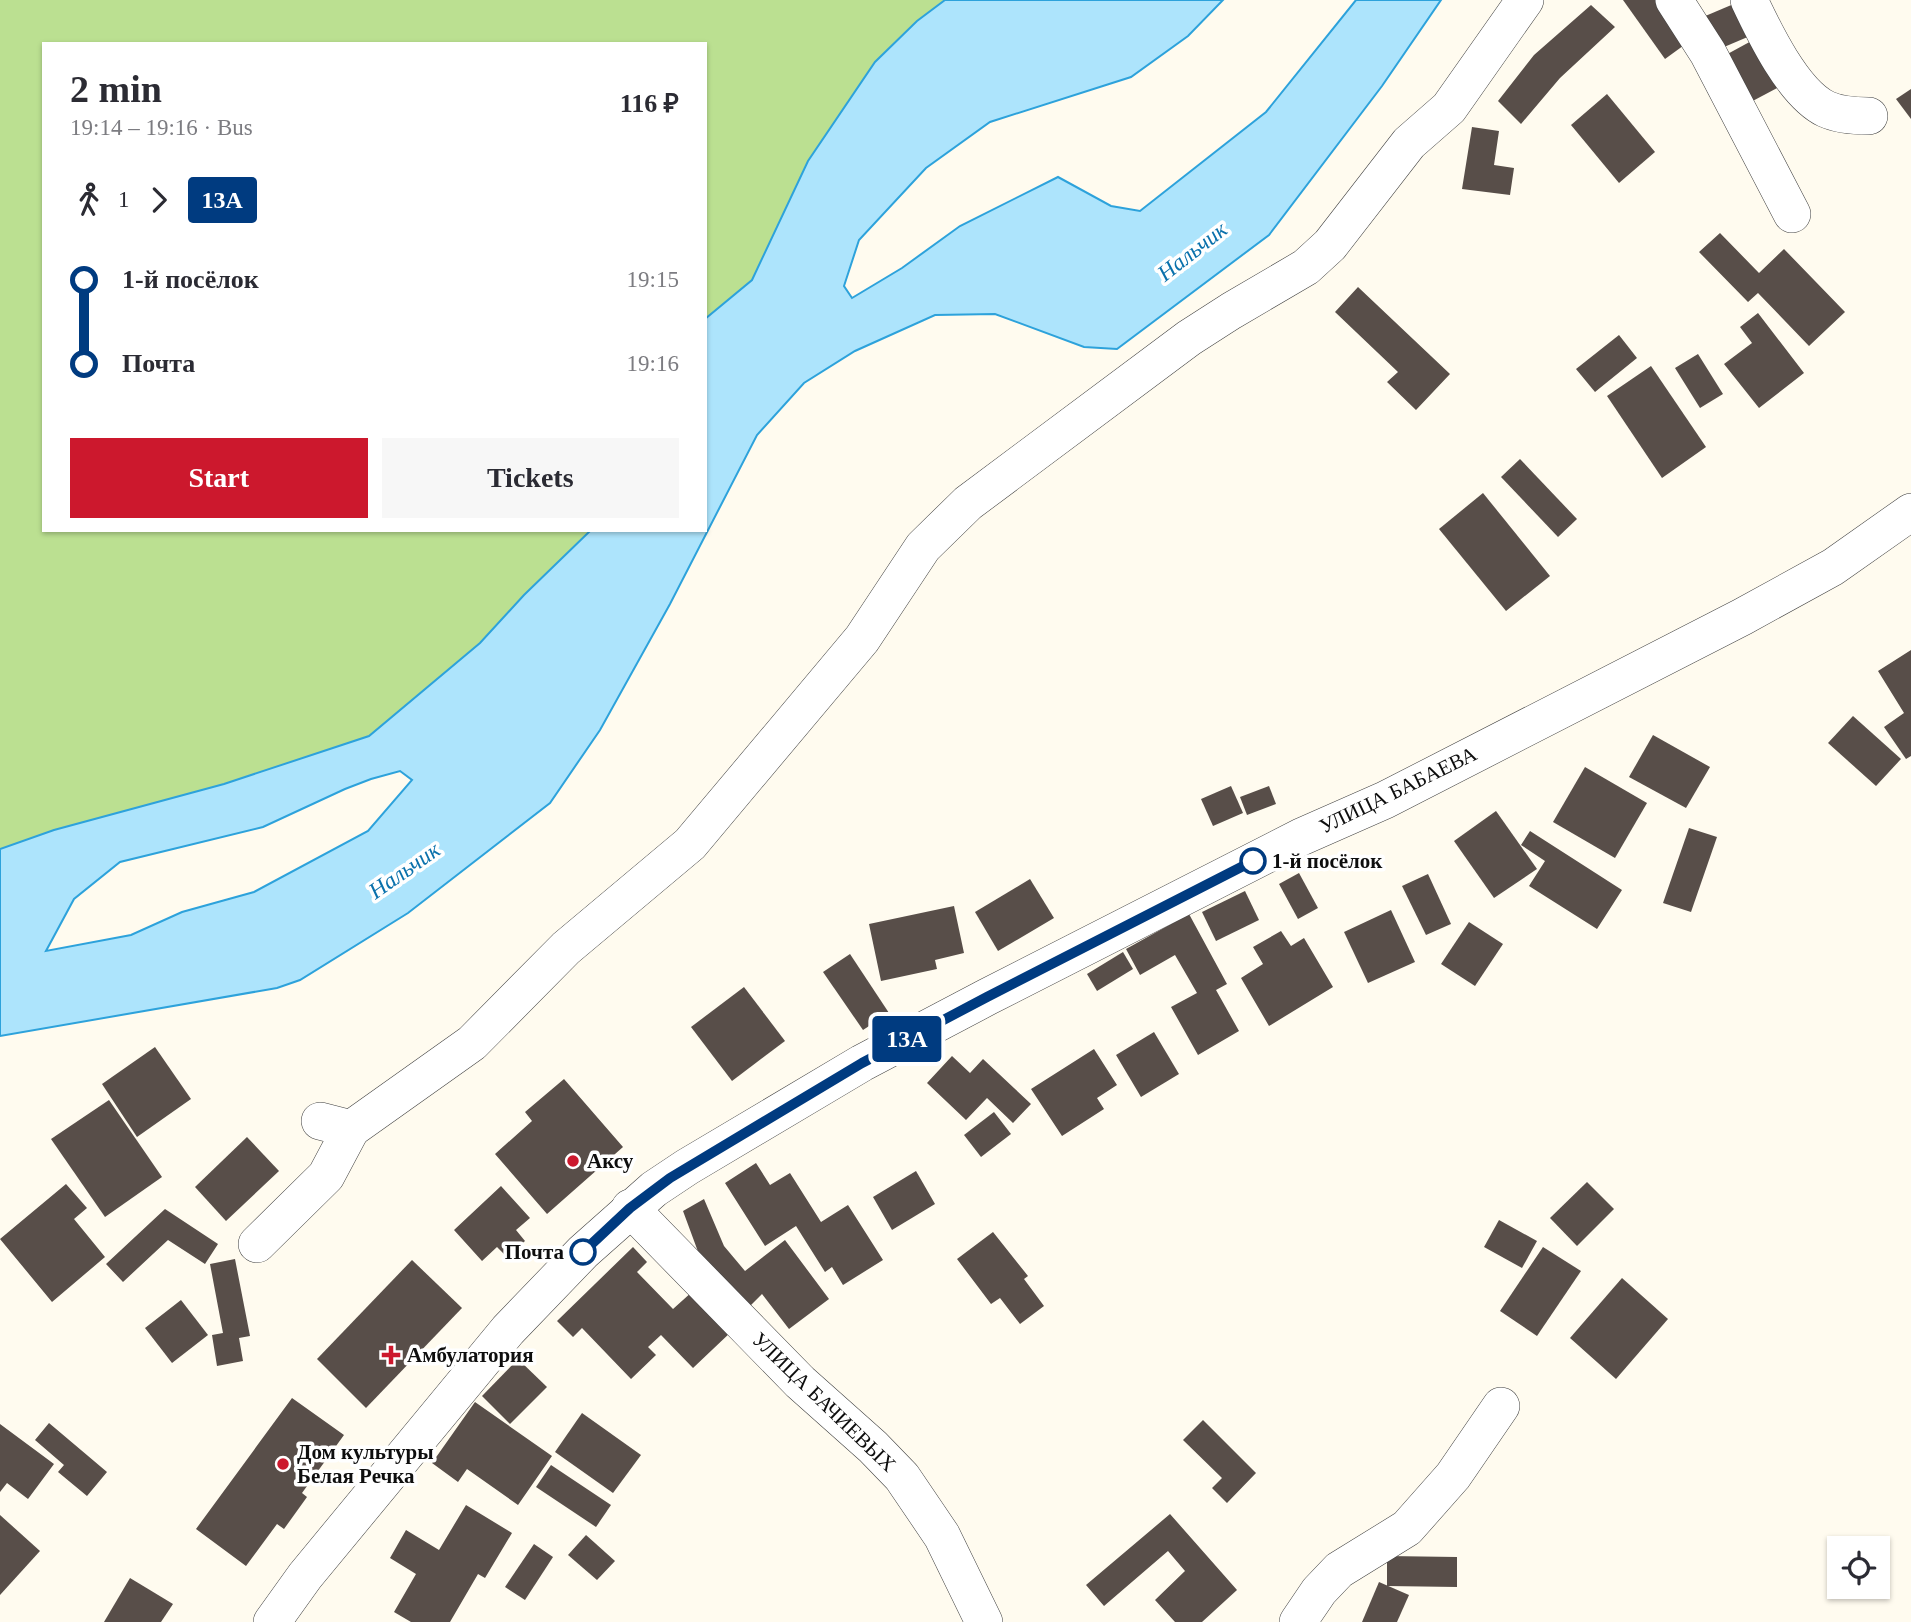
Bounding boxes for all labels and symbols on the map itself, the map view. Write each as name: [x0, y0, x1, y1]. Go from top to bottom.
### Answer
water label: Нальчик: [1152, 216, 1232, 287]
street label: УЛИЦА БАБАЕВА: [1315, 741, 1481, 838]
water label: Нальчик: [363, 837, 445, 904]
marker: 1-й посёлок: [1240, 848, 1266, 874]
place label: 1-й посёлок: [1272, 849, 1383, 873]
line badge: 13А: [867, 1016, 947, 1062]
place label: Аксу: [587, 1149, 634, 1173]
marker: Аксу: [565, 1153, 581, 1169]
marker: Почта: [570, 1239, 596, 1265]
place label: Почта: [505, 1240, 564, 1264]
street label: УЛИЦА БАЧИЕВЫХ: [747, 1327, 901, 1477]
place label: Амбулатория: [407, 1343, 534, 1367]
marker: Амбулатория: [381, 1345, 401, 1365]
place label: Дом культуры Белая Речка: [297, 1440, 434, 1488]
marker: Дом культуры Белая Речка: [275, 1456, 291, 1472]

